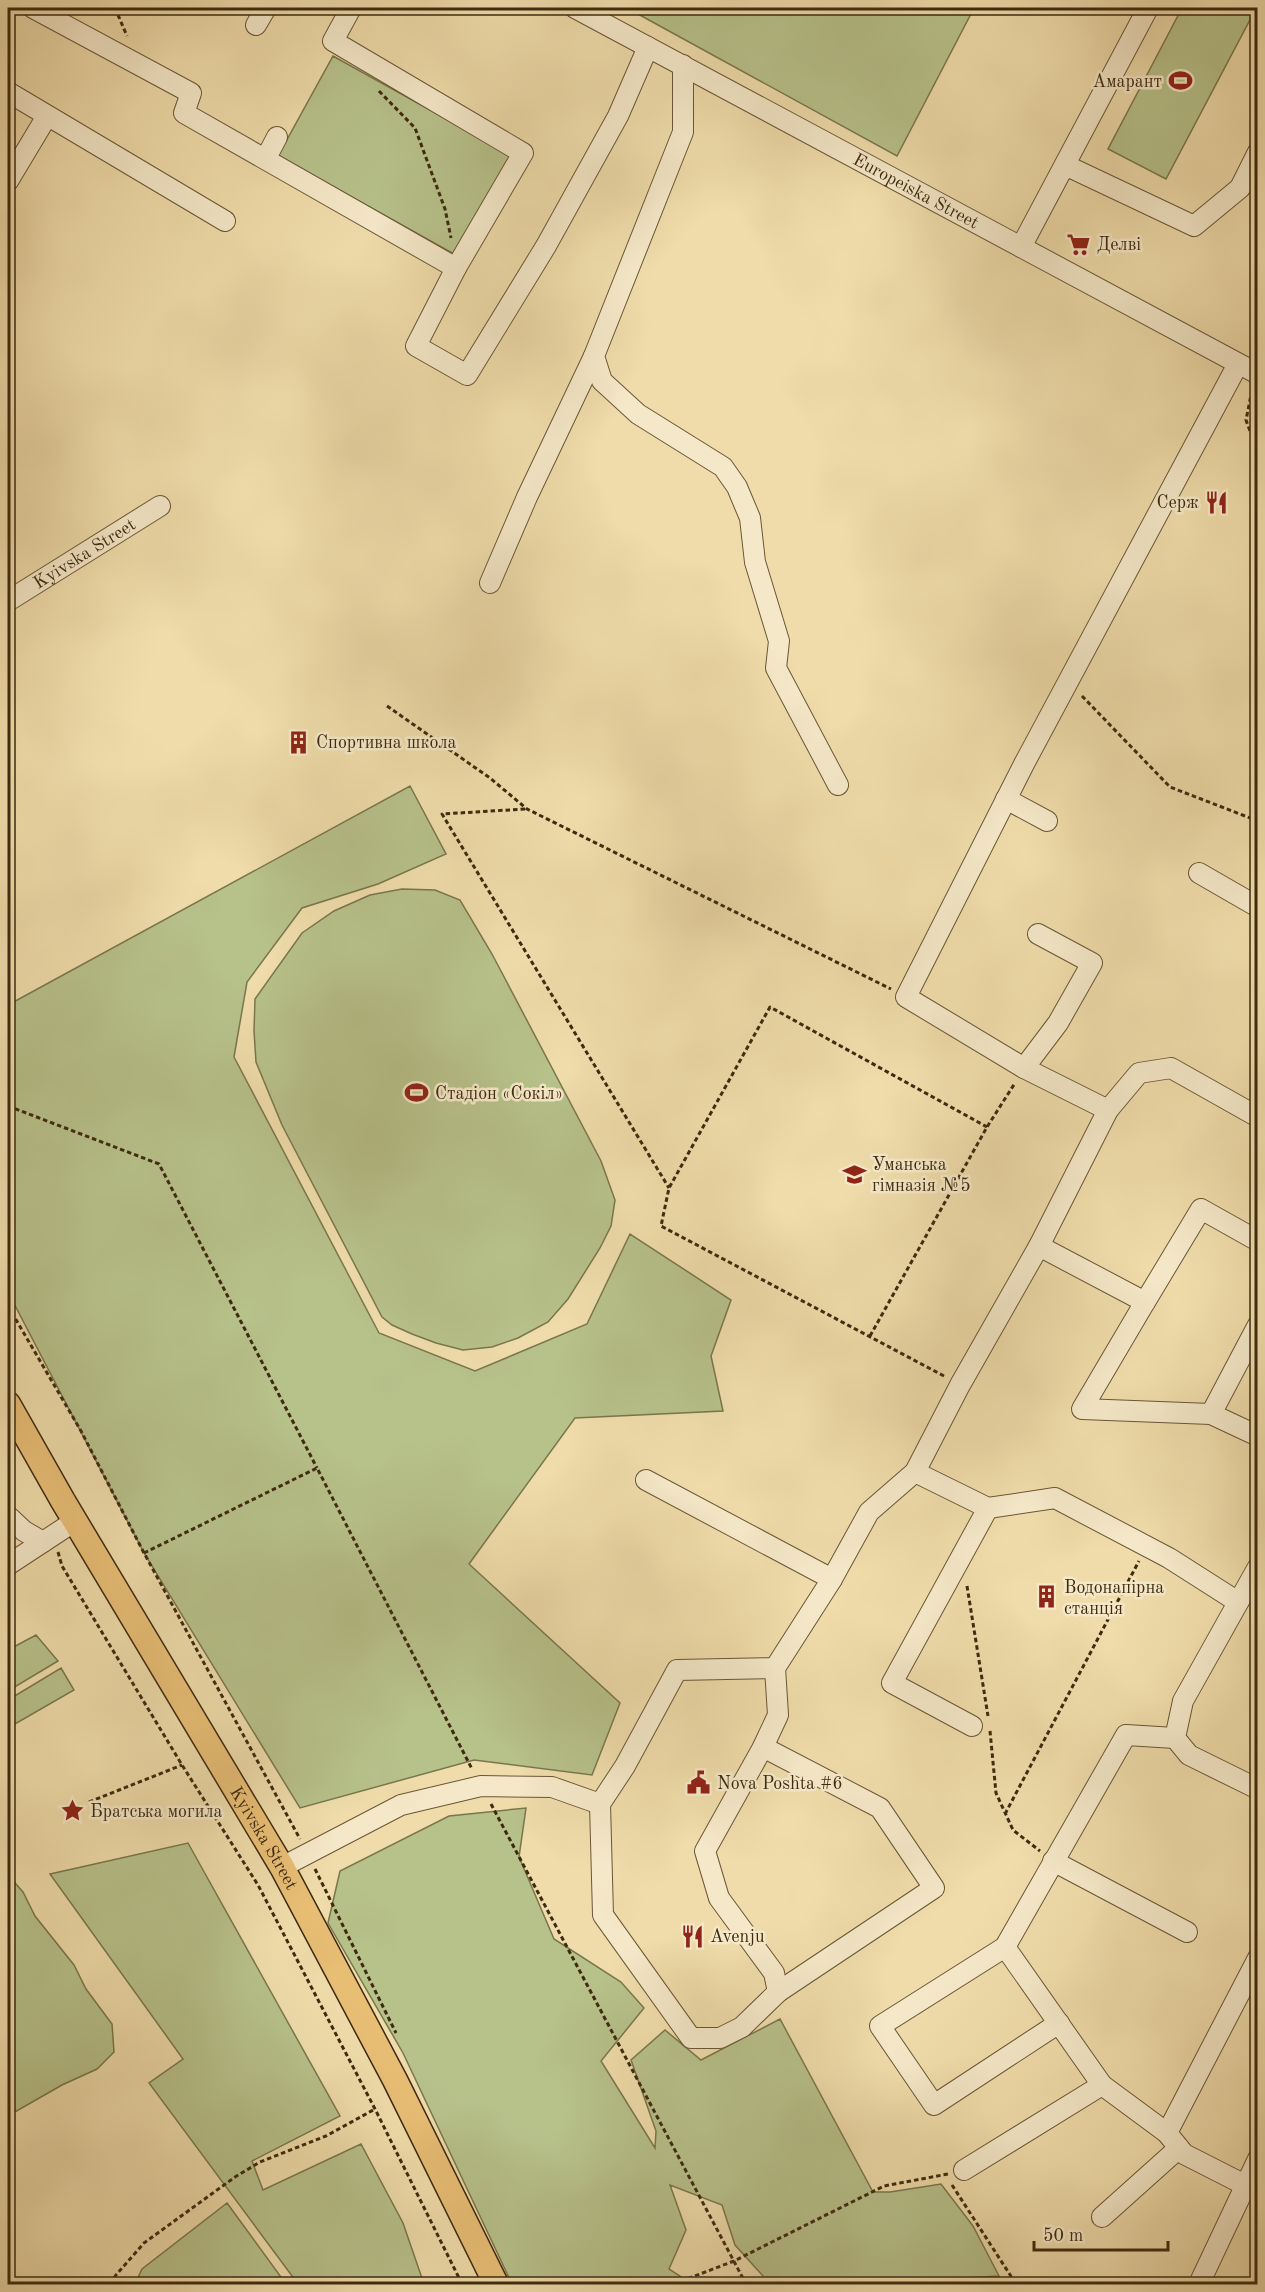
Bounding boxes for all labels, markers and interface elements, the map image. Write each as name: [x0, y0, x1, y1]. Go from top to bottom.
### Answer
sports icon: Амарант: [1167, 68, 1193, 94]
place label: Амарант: [1092, 73, 1162, 91]
street label: Europeiska Street: [850, 151, 981, 233]
supermarket icon: Делві: [1066, 231, 1092, 257]
place label: Делві: [1097, 236, 1141, 254]
restaurant icon: Серж: [1204, 489, 1230, 515]
place label: Серж: [1156, 494, 1199, 512]
street label: Kyivska Street: [31, 516, 139, 593]
building icon: Спортивна школа: [285, 729, 311, 755]
place label: Спортивна школа: [316, 734, 457, 752]
sports icon: Стадіон «Сокіл»: [404, 1080, 430, 1106]
place label: Стадіон «Сокіл»: [435, 1085, 563, 1103]
place label: Уманська гімназія №5: [872, 1156, 971, 1195]
school or university icon: Уманська гімназія №5: [841, 1161, 867, 1187]
place label: Водонапірна станція: [1064, 1579, 1164, 1618]
building icon: Водонапірна станція: [1033, 1584, 1059, 1610]
public building icon: Nova Poshta #6: [686, 1770, 712, 1796]
place label: Nova Poshta #6: [717, 1775, 843, 1793]
street label: Kyivska Street: [226, 1784, 300, 1893]
place icon: Братська могила: [59, 1798, 85, 1824]
place label: Братська могила: [90, 1803, 223, 1821]
restaurant icon: Avenju: [679, 1923, 705, 1949]
place label: Avenju: [710, 1928, 765, 1946]
scale bar: [1034, 2214, 1168, 2252]
text: 50 m: [1043, 2227, 1083, 2245]

